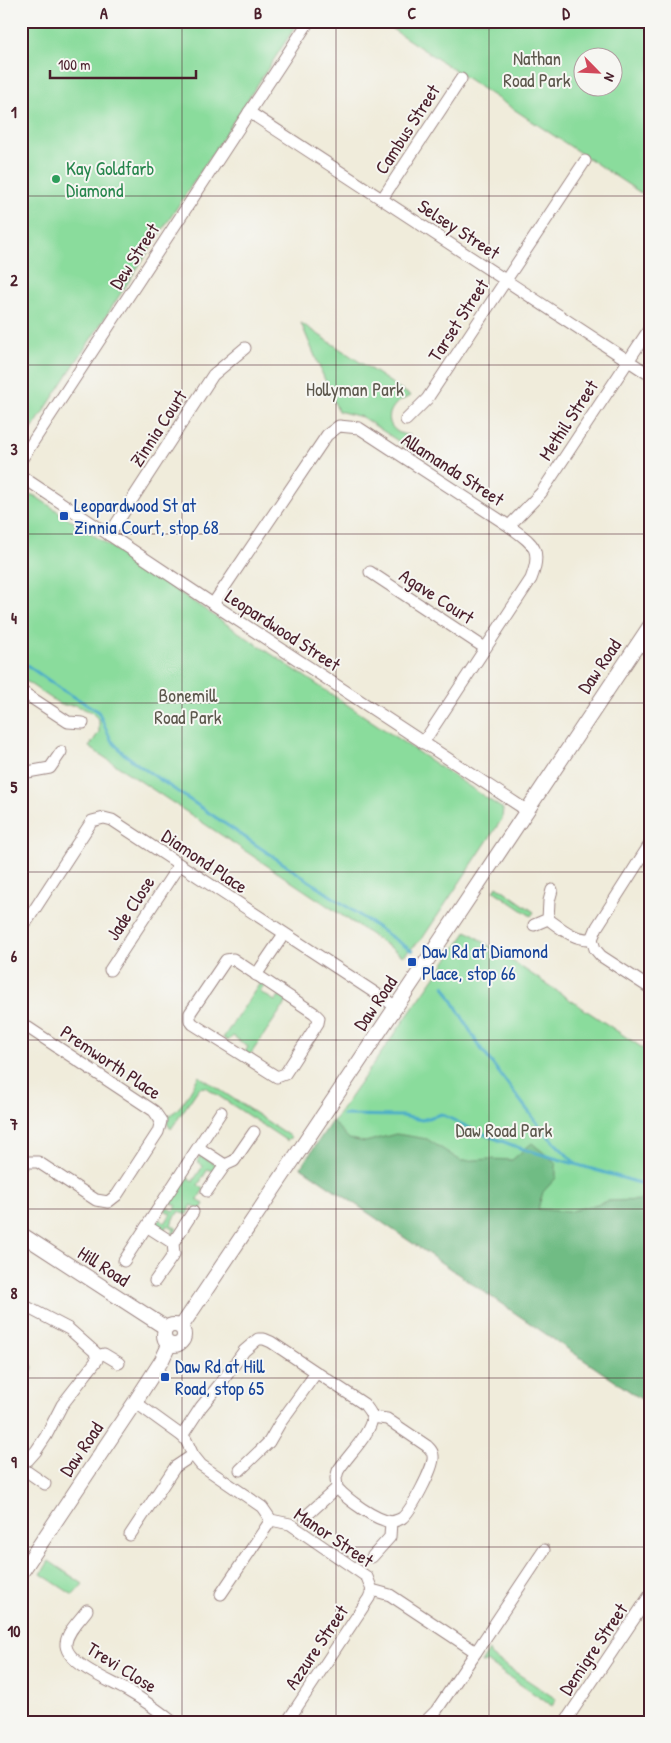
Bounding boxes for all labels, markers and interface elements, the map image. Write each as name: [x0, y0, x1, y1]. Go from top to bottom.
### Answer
text: A: [100, 2, 108, 24]
text: B: [254, 2, 262, 24]
text: C: [408, 2, 417, 24]
text: D: [562, 2, 570, 24]
park label: Nathan Road Park: [503, 45, 571, 93]
scale bar: [50, 48, 196, 80]
north arrow: [574, 48, 624, 98]
text: 100 m: [58, 54, 91, 75]
text: N: [600, 70, 621, 85]
street label: Cambus Street: [368, 79, 446, 179]
text: 1: [11, 101, 17, 123]
place label: Kay Goldfarb Diamond: [66, 155, 155, 203]
marker: Kay Goldfarb Diamond: [50, 173, 62, 185]
street label: Selsey Street: [413, 193, 505, 265]
street label: Dew Street: [103, 218, 165, 294]
text: 2: [10, 269, 18, 291]
street label: Tarset Street: [422, 273, 495, 366]
street label: Methil Street: [532, 374, 604, 465]
park label: Hollyman Park: [306, 376, 404, 402]
street label: Zinnia Court: [123, 384, 193, 471]
street label: Allamanda Street: [397, 426, 510, 512]
text: 3: [10, 438, 18, 460]
place label: Leopardwood St at Zinnia Court, stop 68: [74, 492, 219, 540]
marker: Leopardwood St at Zinnia Court, stop 68: [58, 510, 70, 522]
street label: Agave Court: [395, 562, 480, 630]
street label: Leopardwood Street: [220, 583, 346, 677]
text: 4: [11, 607, 17, 629]
street label: Daw Road: [571, 633, 627, 698]
park label: Bonemill Road Park: [154, 682, 222, 730]
text: 5: [11, 776, 18, 798]
street label: Diamond Place: [157, 823, 253, 899]
street label: Jade Close: [100, 870, 161, 945]
place label: Daw Rd at Diamond Place, stop 66: [422, 938, 548, 986]
text: 6: [11, 945, 18, 967]
marker: Daw Rd at Diamond Place, stop 66: [406, 956, 418, 968]
street label: Daw Road: [347, 970, 403, 1035]
street label: Premworth Place: [56, 1019, 167, 1106]
text: 7: [9, 1113, 18, 1135]
park label: Daw Road Park: [456, 1117, 553, 1143]
street label: Hill Road: [73, 1240, 135, 1293]
text: 8: [11, 1282, 18, 1304]
place label: Daw Rd at Hill Road, stop 65: [175, 1353, 266, 1401]
marker: Daw Rd at Hill Road, stop 65: [159, 1371, 171, 1383]
street label: Daw Road: [53, 1416, 109, 1481]
text: 9: [11, 1451, 17, 1473]
street label: Manor Street: [289, 1501, 379, 1573]
street label: Demigre Street: [553, 1598, 634, 1700]
street label: Azzure Street: [278, 1599, 354, 1694]
text: 10: [8, 1620, 20, 1642]
street label: Trevi Close: [82, 1635, 162, 1699]

